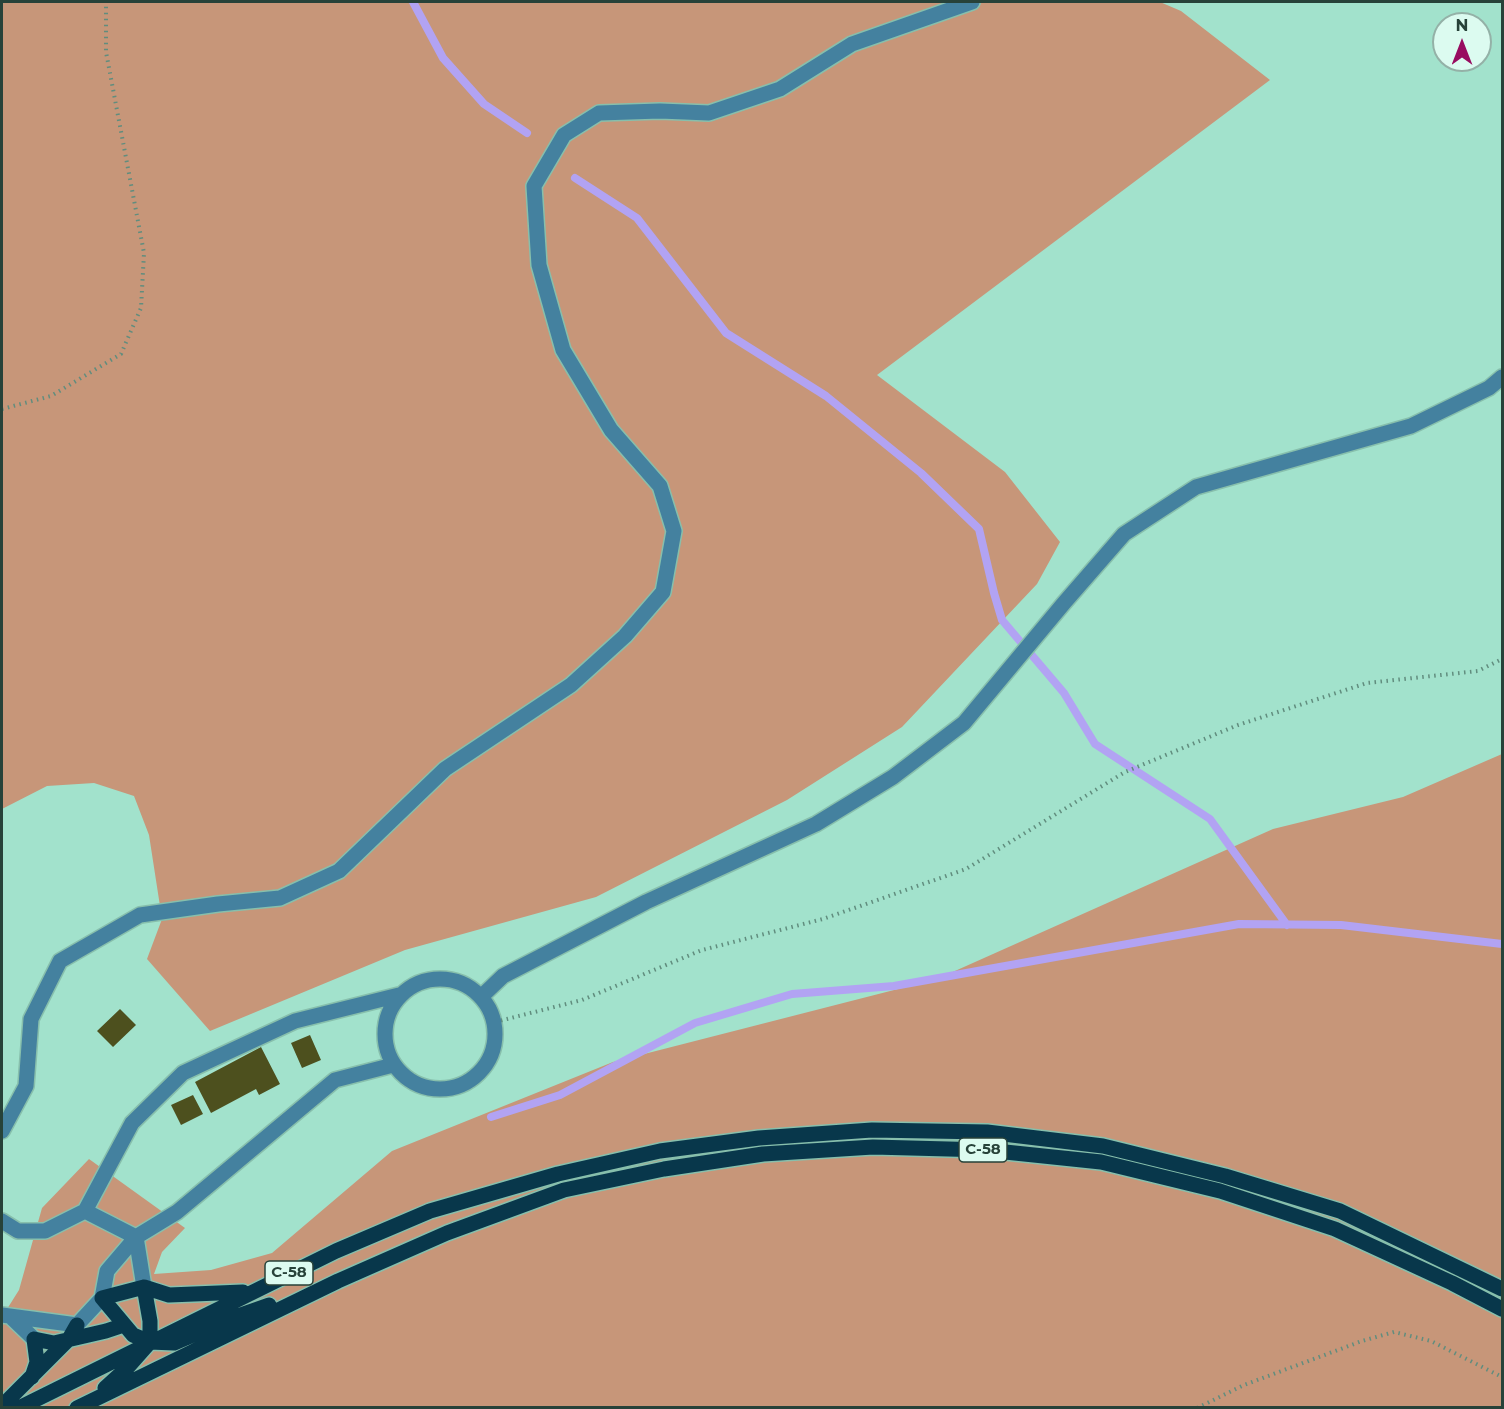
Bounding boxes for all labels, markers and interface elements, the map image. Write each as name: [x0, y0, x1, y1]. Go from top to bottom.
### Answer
north arrow: [1432, 12, 1492, 72]
text: N: [1456, 16, 1468, 35]
road number: C-58: [959, 1138, 1007, 1162]
road number: C-58: [265, 1261, 313, 1285]

